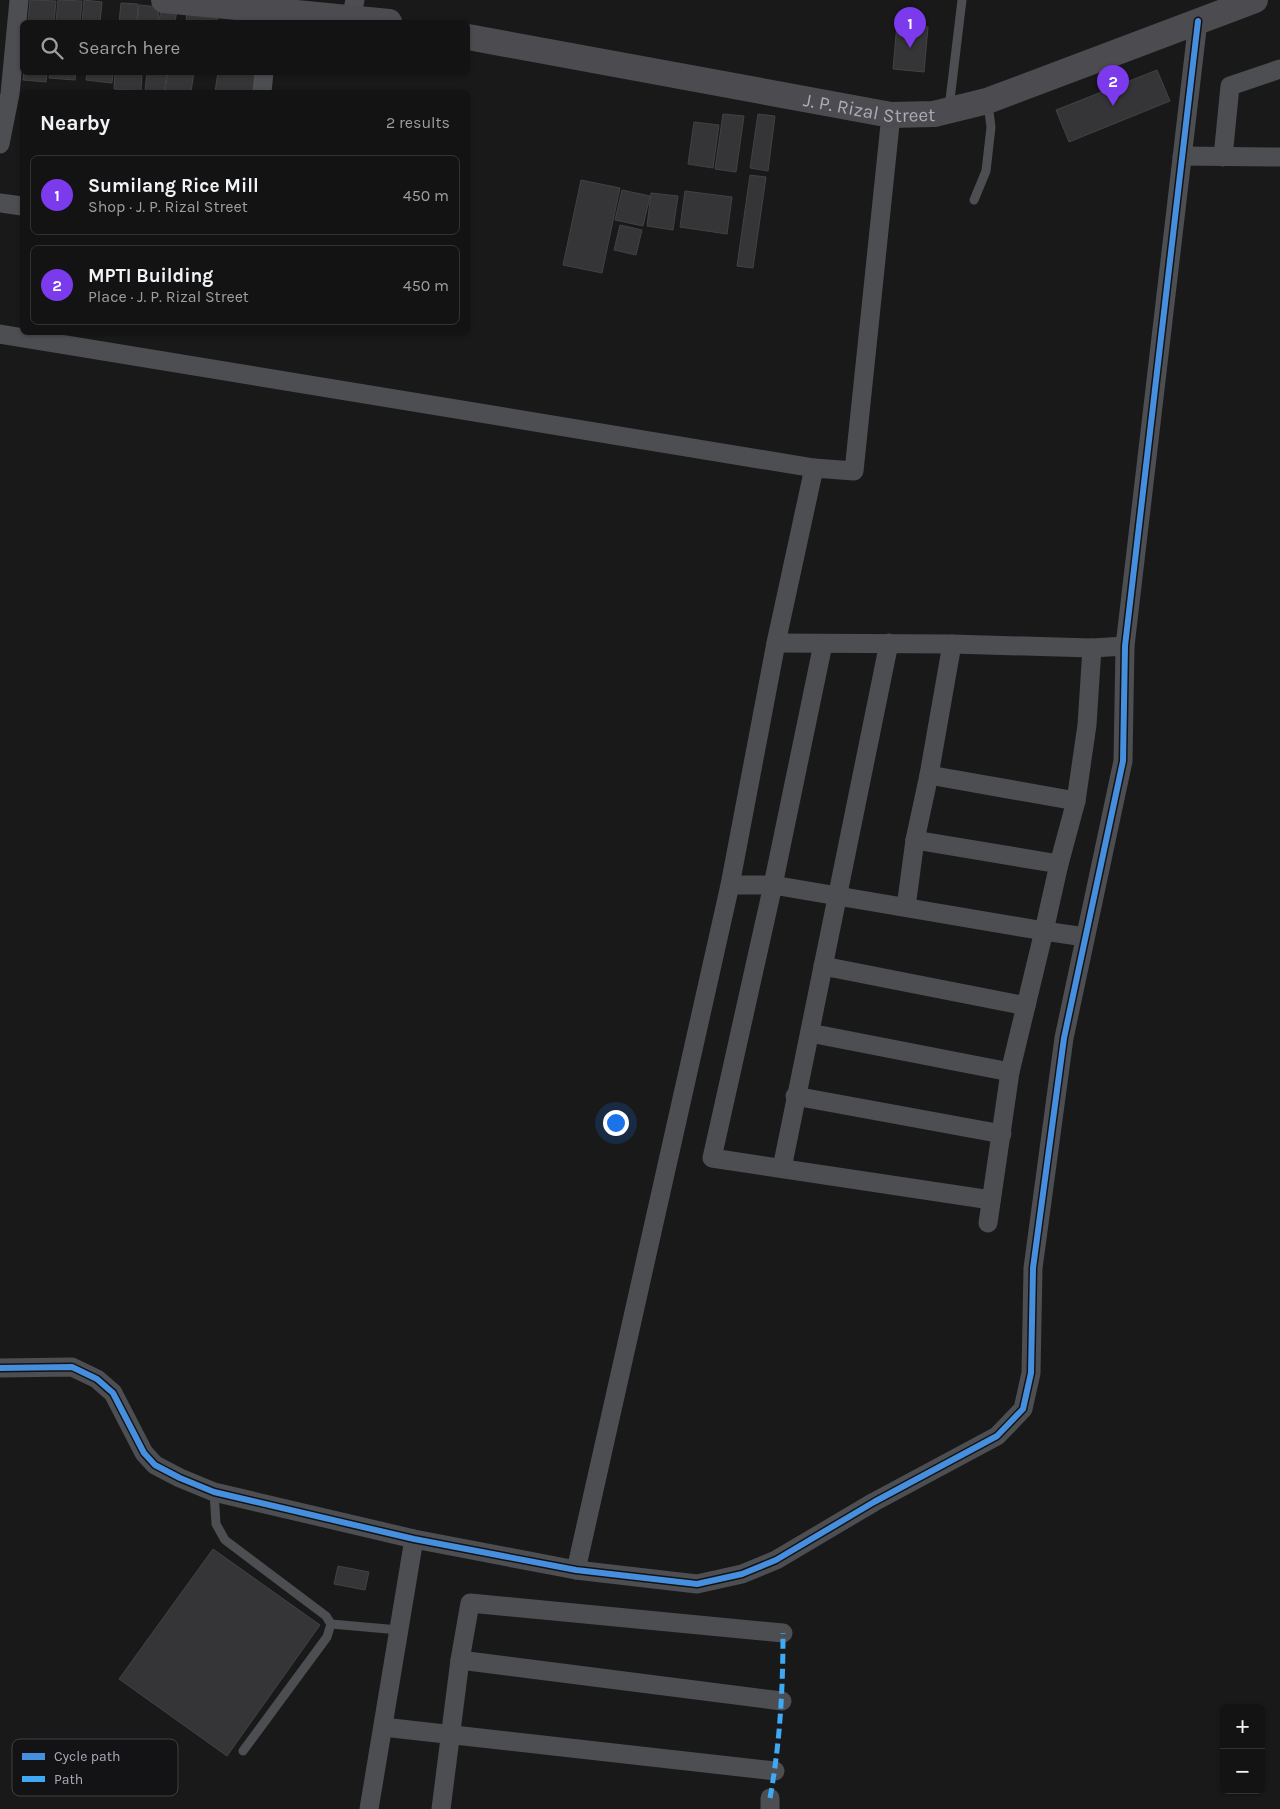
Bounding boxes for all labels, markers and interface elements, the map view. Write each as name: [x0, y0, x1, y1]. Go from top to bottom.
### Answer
pin: 1: [894, 7, 926, 48]
search box: [20, 20, 470, 75]
icon: search: [38, 34, 66, 62]
text: Search here: [78, 37, 180, 59]
pin: 2: [1097, 65, 1129, 106]
street label: J. P. Rizal Street: [802, 89, 936, 127]
text: Nearby: [40, 111, 110, 135]
text: 2 results: [386, 113, 450, 132]
text: Sumilang Rice Mill: [88, 175, 259, 197]
text: 1: [54, 186, 60, 205]
text: 450 m: [403, 186, 449, 205]
text: Shop · J. P. Rizal Street: [88, 197, 248, 216]
text: MPTI Building: [88, 265, 213, 287]
text: 2: [52, 276, 62, 295]
text: 450 m: [403, 276, 449, 295]
text: Place · J. P. Rizal Street: [88, 287, 249, 306]
your location: [603, 1110, 629, 1136]
map controls: [1220, 1704, 1265, 1794]
button: +: [1220, 1704, 1265, 1749]
legend: [12, 1739, 178, 1796]
text: Cycle path: [54, 1748, 120, 1765]
button: −: [1220, 1749, 1265, 1794]
text: Path: [54, 1771, 83, 1788]

